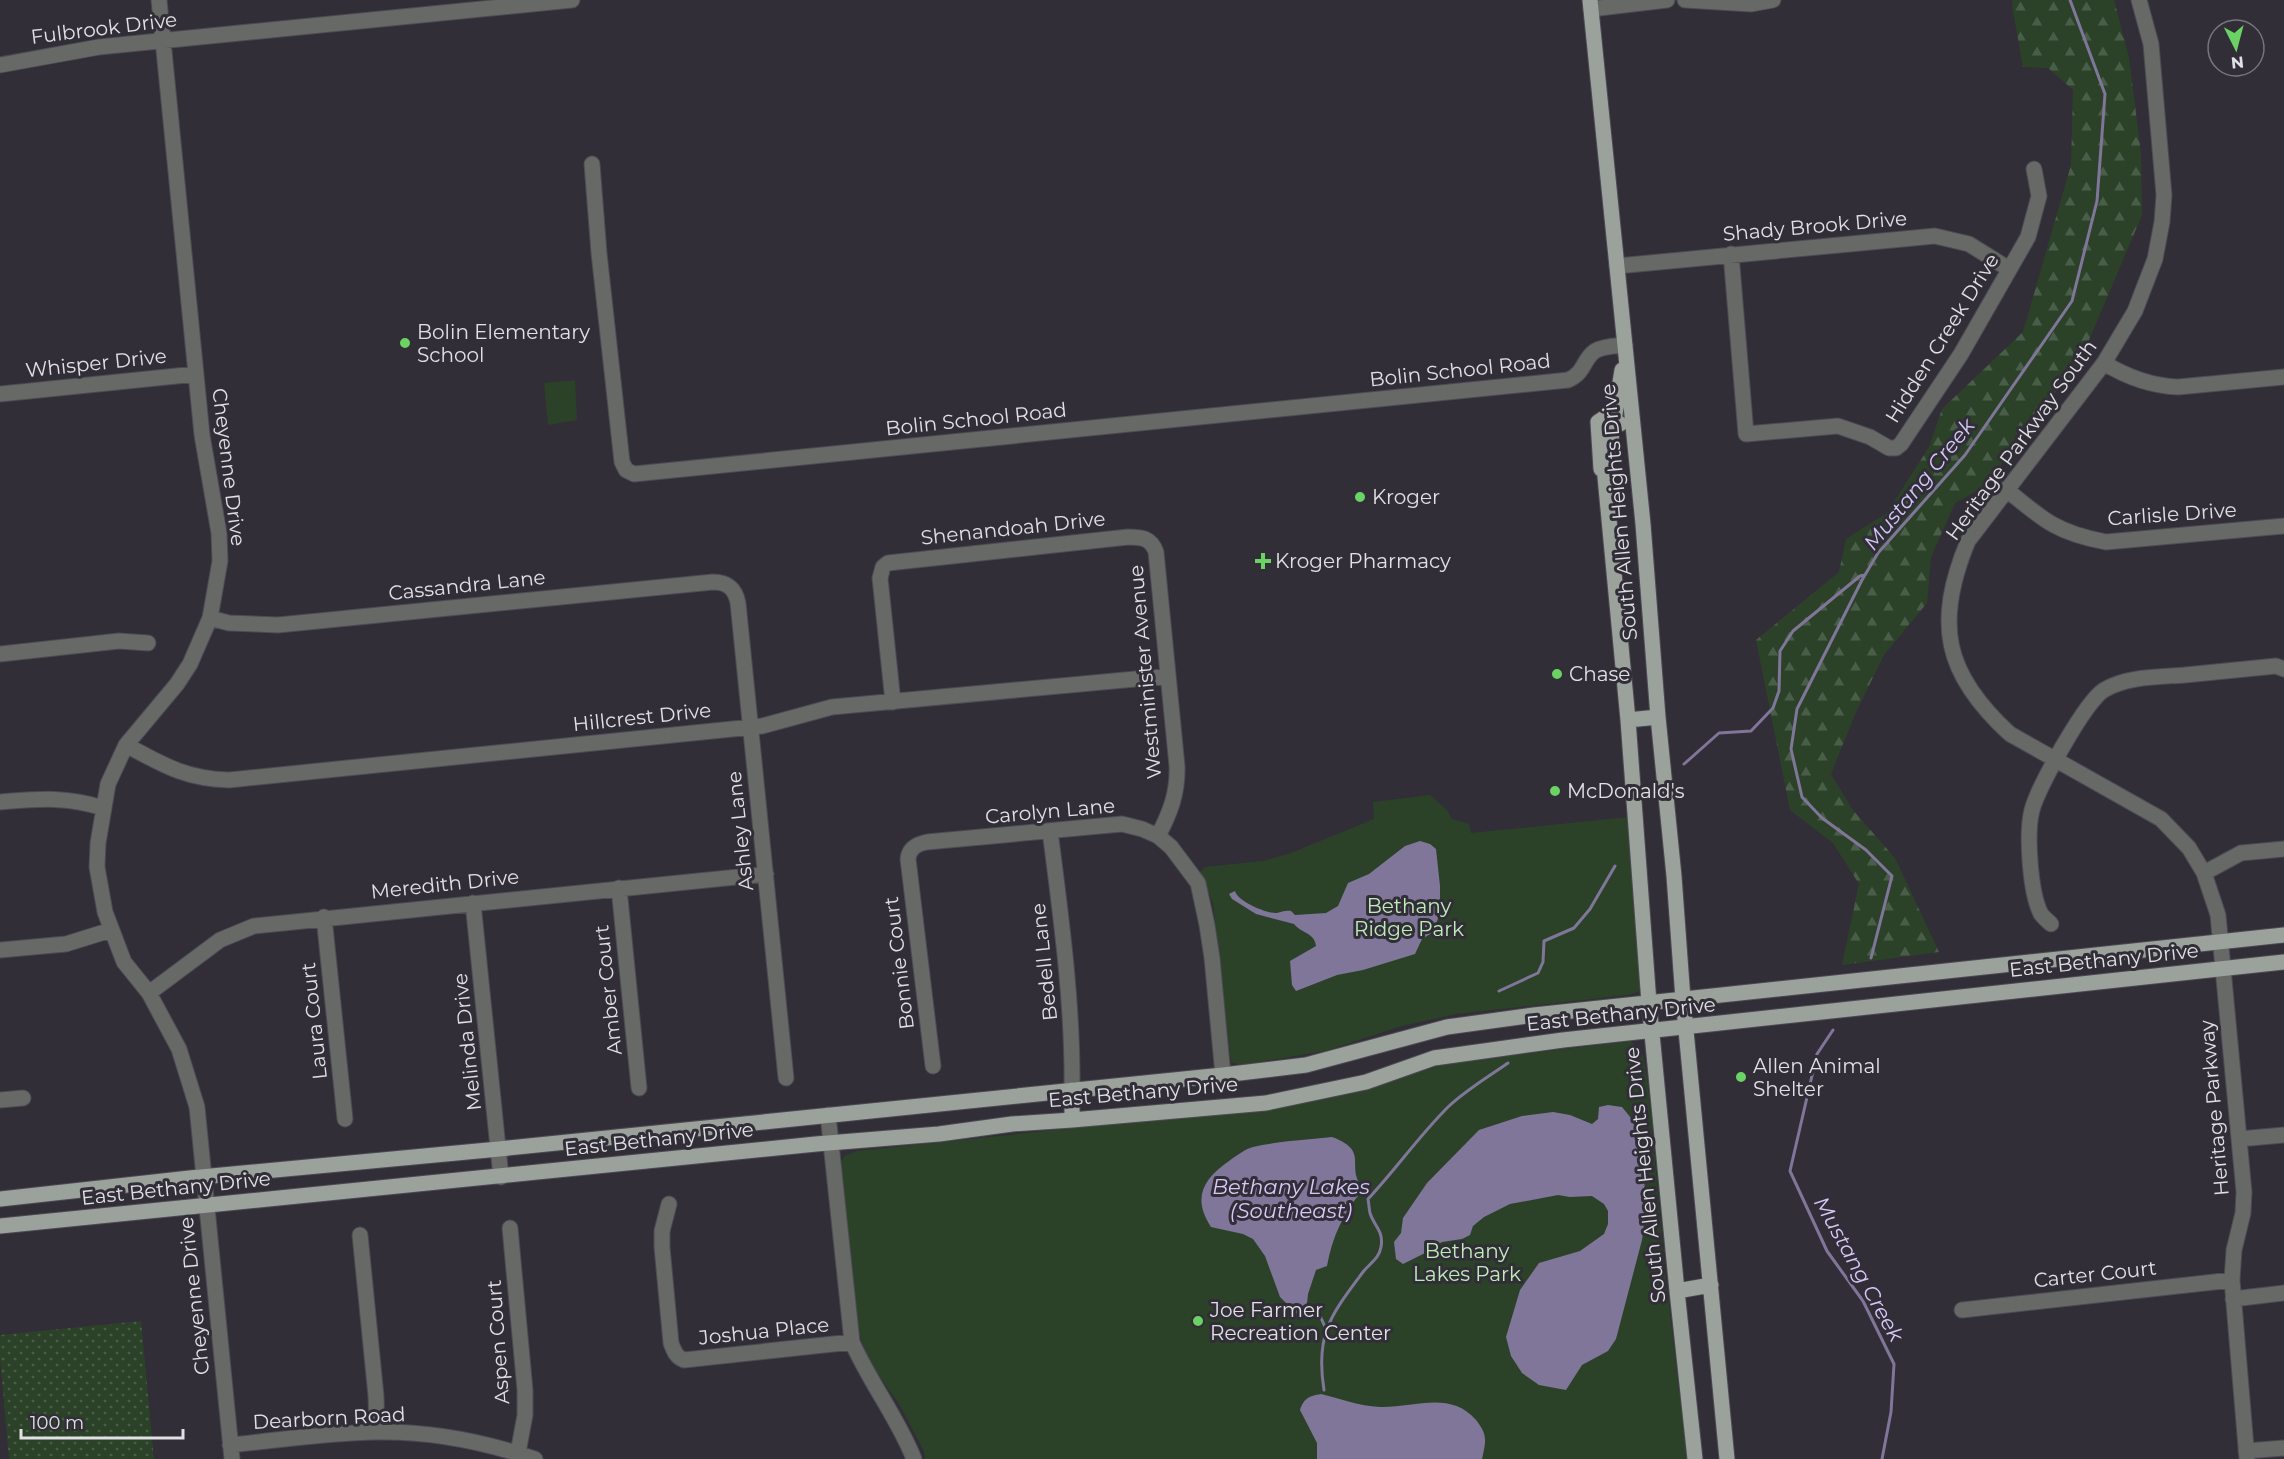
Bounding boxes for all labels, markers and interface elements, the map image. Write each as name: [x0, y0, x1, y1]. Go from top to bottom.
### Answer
street label: Fulbrook Drive: [30, 7, 178, 49]
north arrow: [2206, 18, 2266, 78]
text: N: [2230, 52, 2245, 73]
street label: Shady Brook Drive: [1722, 206, 1908, 246]
street label: Hidden Creek Drive: [1880, 249, 2004, 427]
place label: Bolin Elementary School: [417, 320, 590, 367]
street label: Heritage Parkway South: [1940, 335, 2102, 545]
marker: Bolin Elementary School: [398, 336, 412, 350]
street label: Whisper Drive: [24, 344, 168, 382]
street label: Bolin School Road: [1368, 349, 1552, 391]
street label: South Allen Heights Drive: [1596, 383, 1642, 641]
street label: Cheyenne Drive: [207, 387, 251, 547]
street label: Bolin School Road: [884, 398, 1068, 440]
water label: Mustang Creek: [1858, 412, 1981, 555]
place label: Kroger: [1372, 485, 1440, 509]
marker: Kroger: [1353, 490, 1367, 504]
street label: Carlisle Drive: [2107, 498, 2237, 530]
street label: Shenandoah Drive: [919, 506, 1107, 550]
place label: Kroger Pharmacy: [1275, 549, 1451, 573]
marker: Kroger Pharmacy: [1256, 554, 1270, 568]
street label: Westminister Avenue: [1124, 564, 1166, 780]
street label: Cassandra Lane: [387, 565, 547, 605]
place label: Chase: [1569, 662, 1630, 686]
marker: Chase: [1550, 667, 1564, 681]
street label: Hillcrest Drive: [572, 698, 712, 736]
street label: Ashley Lane: [722, 770, 758, 892]
place label: McDonald's: [1567, 779, 1685, 803]
marker: McDonald's: [1548, 784, 1562, 798]
street label: Carolyn Lane: [984, 793, 1116, 829]
street label: Meredith Drive: [370, 864, 520, 904]
park label: Bethany Ridge Park: [1354, 894, 1464, 941]
street label: Bonnie Court: [879, 895, 919, 1031]
street label: Bedell Lane: [1026, 902, 1062, 1022]
street label: Amber Court: [589, 924, 627, 1056]
street label: East Bethany Drive: [2008, 938, 2200, 982]
street label: Laura Court: [296, 961, 332, 1081]
street label: Melinda Drive: [448, 972, 486, 1112]
street label: East Bethany Drive: [1525, 992, 1717, 1036]
street label: Heritage Parkway: [2194, 1019, 2234, 1197]
street label: South Allen Heights Drive: [1620, 1046, 1670, 1304]
place label: Allen Animal Shelter: [1753, 1054, 1881, 1101]
marker: Allen Animal Shelter: [1734, 1070, 1748, 1084]
street label: East Bethany Drive: [1047, 1072, 1239, 1112]
street label: East Bethany Drive: [563, 1117, 755, 1161]
street label: East Bethany Drive: [80, 1166, 272, 1210]
water label: Bethany Lakes (Southeast): [1212, 1174, 1370, 1223]
water label: Mustang Creek: [1809, 1192, 1910, 1347]
street label: Cheyenne Drive: [174, 1216, 214, 1376]
park label: Bethany Lakes Park: [1413, 1239, 1521, 1286]
street label: Carter Court: [2032, 1256, 2158, 1292]
street label: Aspen Court: [482, 1279, 514, 1405]
place label: Joe Farmer Recreation Center: [1209, 1298, 1391, 1345]
street label: Joshua Place: [697, 1312, 830, 1350]
marker: Joe Farmer Recreation Center: [1191, 1314, 1205, 1328]
scale bar: [21, 1402, 183, 1440]
street label: Dearborn Road: [252, 1402, 406, 1434]
text: 100 m: [30, 1412, 84, 1434]

